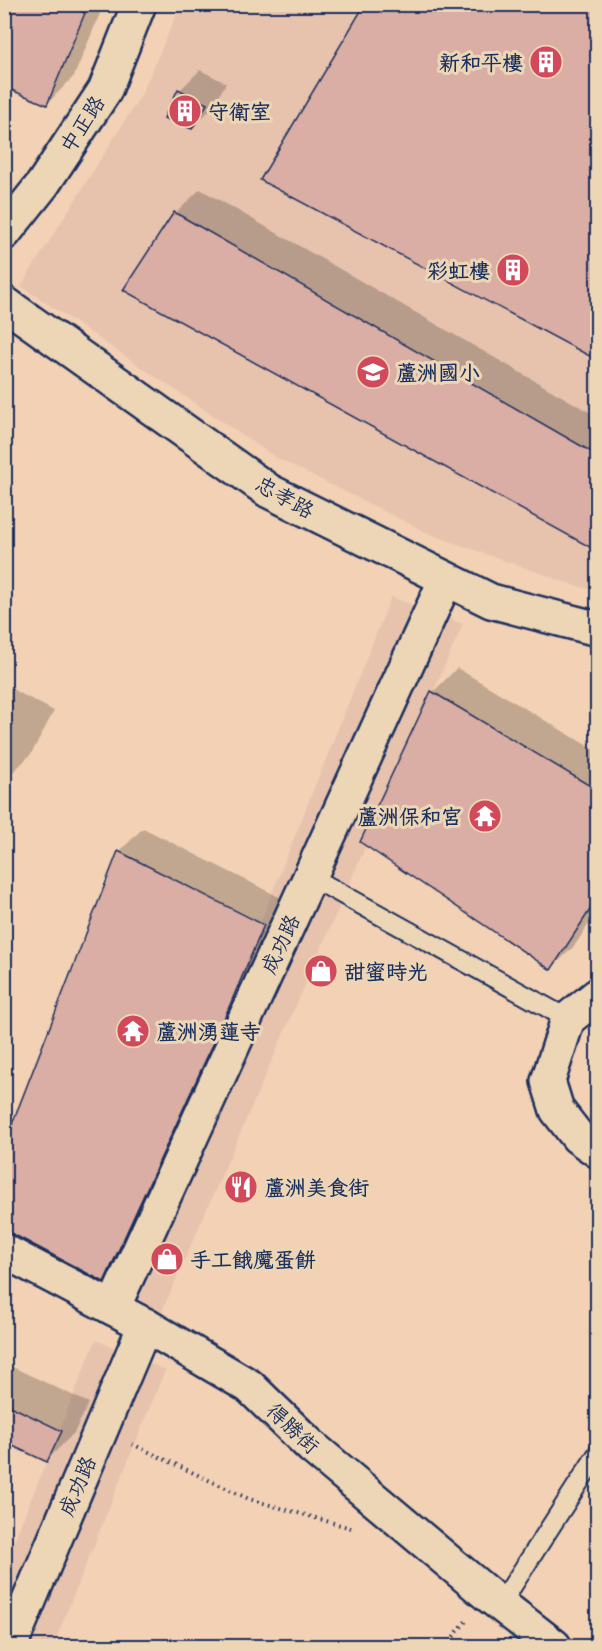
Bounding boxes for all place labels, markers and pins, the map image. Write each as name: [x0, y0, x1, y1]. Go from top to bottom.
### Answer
building icon: 新和平樓: [528, 44, 564, 80]
place label: 新和平樓: [439, 50, 523, 75]
building icon: 守衛室: [167, 93, 203, 129]
place label: 守衛室: [208, 99, 271, 124]
building icon: 彩虹樓: [495, 252, 531, 288]
place label: 彩虹樓: [427, 258, 490, 283]
school or university icon: 蘆洲國小: [355, 354, 391, 390]
place label: 蘆洲國小: [396, 360, 480, 385]
temple icon: 蘆洲保和宮: [467, 798, 503, 834]
place label: 蘆洲保和宮: [357, 804, 462, 829]
shop icon: 甜蜜時光: [303, 953, 339, 989]
place label: 甜蜜時光: [344, 959, 428, 984]
temple icon: 蘆洲湧蓮寺: [115, 1013, 151, 1049]
place label: 蘆洲湧蓮寺: [156, 1019, 261, 1044]
restaurant icon: 蘆洲美食街: [223, 1169, 259, 1205]
place label: 蘆洲美食街: [264, 1175, 369, 1200]
shop icon: 手工餓魔蛋餅: [149, 1241, 185, 1277]
place label: 手工餓魔蛋餅: [190, 1247, 316, 1272]

